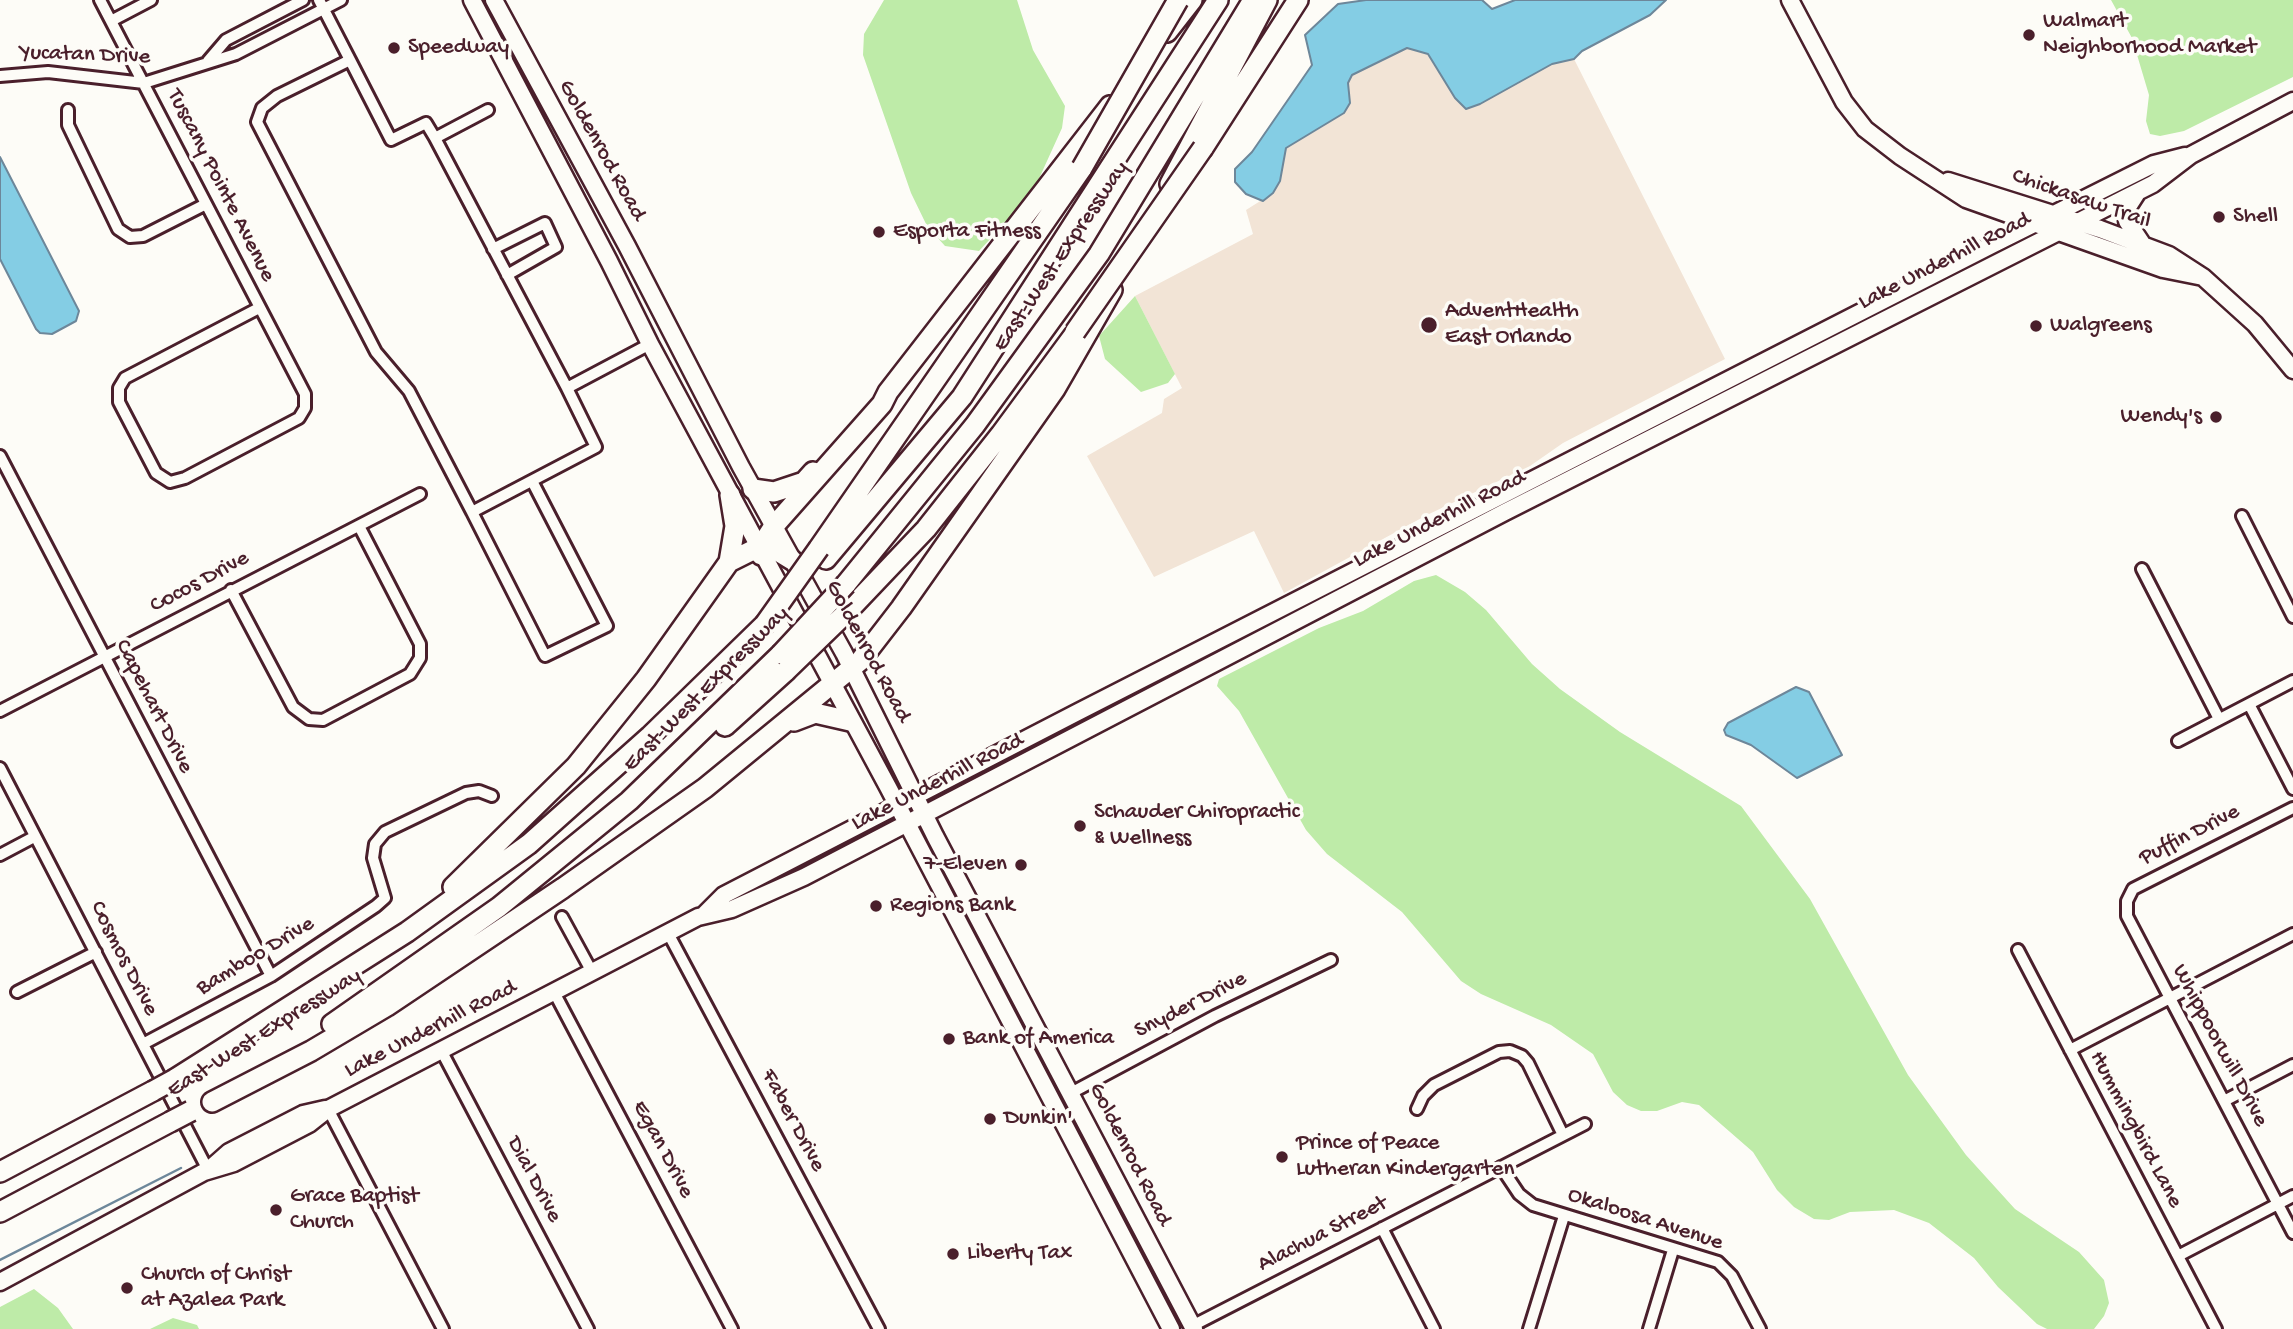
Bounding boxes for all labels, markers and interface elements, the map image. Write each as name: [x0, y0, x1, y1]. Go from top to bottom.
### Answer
place label: Walmart Neighborhood Market: [2043, 8, 2256, 62]
marker: Walmart Neighborhood Market: [2021, 27, 2037, 43]
place label: Speedway: [408, 34, 509, 62]
street label: Yucatan Drive: [19, 40, 151, 72]
marker: Speedway: [386, 40, 402, 56]
street label: Goldenrod Road: [551, 76, 651, 226]
street label: Tuscany Pointe Avenue: [159, 85, 281, 287]
street label: East-West Expressway: [988, 157, 1136, 357]
street label: Chickasaw Trail: [2008, 163, 2154, 237]
place label: Shell: [2233, 203, 2278, 231]
street label: Lake Underhill Road: [1854, 207, 2036, 317]
marker: Shell: [2211, 209, 2227, 225]
place label: Esporta Fitness: [893, 218, 1041, 246]
marker: Esporta Fitness: [871, 224, 887, 240]
place label: AdventHealth East Orlando: [1445, 298, 1579, 352]
place label: Walgreens: [2050, 312, 2152, 340]
marker: AdventHealth East Orlando: [1419, 315, 1439, 335]
marker: Walgreens: [2028, 318, 2044, 334]
place label: Wendy's: [2121, 403, 2202, 431]
marker: Wendy's: [2208, 409, 2224, 425]
street label: Lake Underhill Road: [1349, 465, 1531, 575]
street label: Cocos Drive: [146, 545, 254, 621]
street label: Goldenrod Road: [818, 576, 916, 728]
street label: East-West Expressway: [618, 601, 796, 779]
street label: Capehart Drive: [107, 635, 199, 779]
street label: Lake Underhill Road: [847, 728, 1029, 838]
place label: Schauder Chiropractic & Wellness: [1094, 799, 1299, 853]
street label: Puffin Drive: [2135, 799, 2245, 873]
marker: Schauder Chiropractic & Wellness: [1072, 818, 1088, 834]
place label: 7-Eleven: [924, 851, 1007, 879]
marker: 7-Eleven: [1013, 857, 1029, 873]
place label: Regions Bank: [890, 892, 1014, 920]
street label: Cosmos Drive: [82, 897, 164, 1021]
marker: Regions Bank: [868, 898, 884, 914]
street label: Bamboo Drive: [192, 911, 320, 1003]
street label: Whippoorwill Drive: [2165, 960, 2273, 1132]
street label: East-West Expressway: [163, 963, 367, 1105]
street label: Snyder Drive: [1130, 966, 1252, 1046]
street label: Lake Underhill Road: [340, 975, 522, 1085]
place label: Bank of America: [963, 1025, 1114, 1053]
marker: Bank of America: [941, 1031, 957, 1047]
street label: Hummingbird Lane: [2082, 1047, 2188, 1213]
street label: Faber Drive: [753, 1065, 831, 1177]
street label: Goldenrod Road: [1081, 1079, 1177, 1231]
street label: Egan Drive: [625, 1096, 699, 1204]
place label: Dunkin': [1004, 1105, 1073, 1133]
marker: Dunkin': [982, 1111, 998, 1127]
place label: Prince of Peace Lutheran Kindergarten: [1296, 1130, 1514, 1184]
street label: Dial Drive: [499, 1132, 567, 1228]
marker: Prince of Peace Lutheran Kindergarten: [1274, 1149, 1290, 1165]
street label: Okaloosa Avenue: [1564, 1182, 1726, 1258]
place label: Grace Baptist Church: [290, 1183, 419, 1237]
street label: Alachua Street: [1254, 1190, 1392, 1280]
marker: Grace Baptist Church: [268, 1202, 284, 1218]
place label: Liberty Tax: [967, 1240, 1072, 1268]
marker: Liberty Tax: [945, 1246, 961, 1262]
place label: Church of Christ at Azalea Park: [141, 1261, 291, 1315]
marker: Church of Christ at Azalea Park: [119, 1280, 135, 1296]

